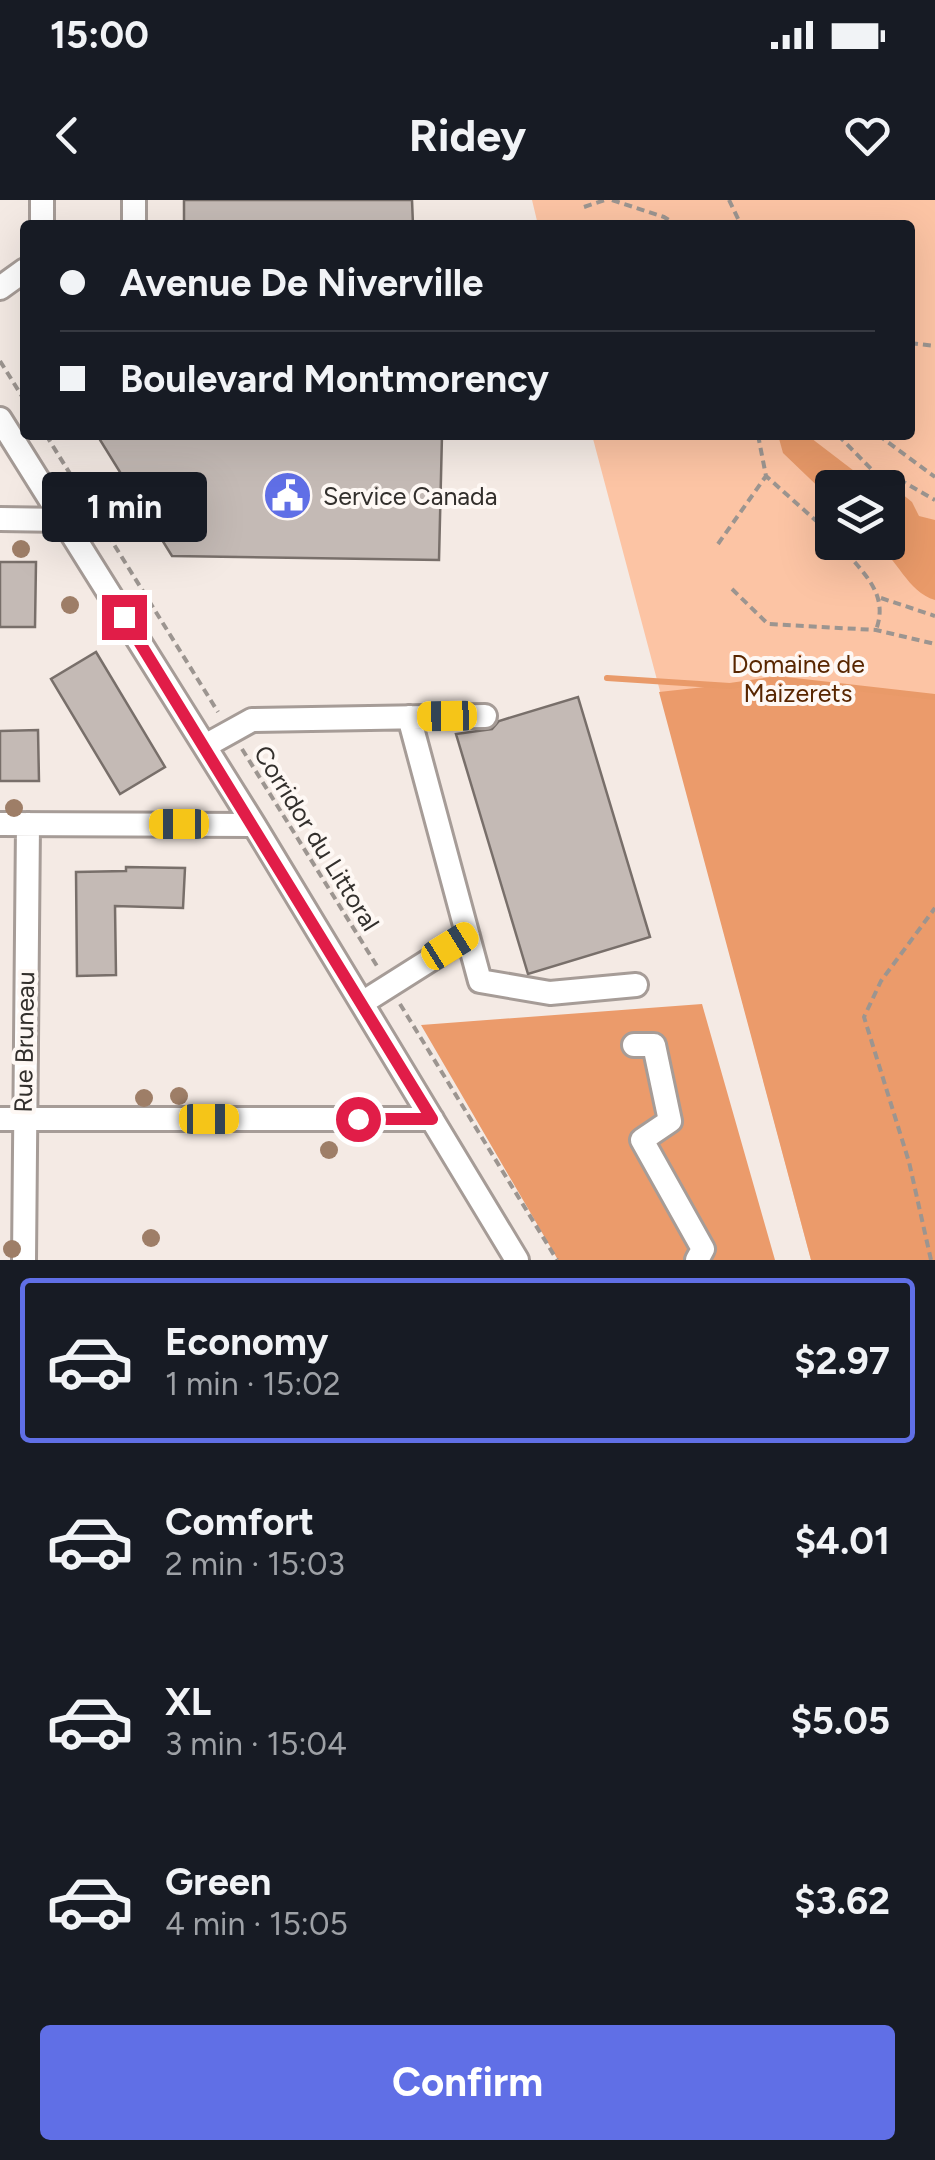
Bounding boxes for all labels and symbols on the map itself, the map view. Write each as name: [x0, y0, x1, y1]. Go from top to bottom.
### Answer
public building icon: Service Canada: [262, 470, 314, 522]
callout: 1 min: [42, 472, 206, 542]
place label: Service Canada: [323, 481, 497, 511]
route end: [102, 595, 147, 640]
park label: Domaine de Maizerets: [731, 649, 865, 708]
car: [417, 700, 477, 732]
street label: Corridor du Littoral: [248, 740, 386, 936]
car: [149, 809, 209, 839]
car: [417, 917, 483, 975]
street label: Rue Bruneau: [8, 971, 40, 1113]
route start: [336, 1097, 381, 1142]
car: [179, 1104, 239, 1134]

